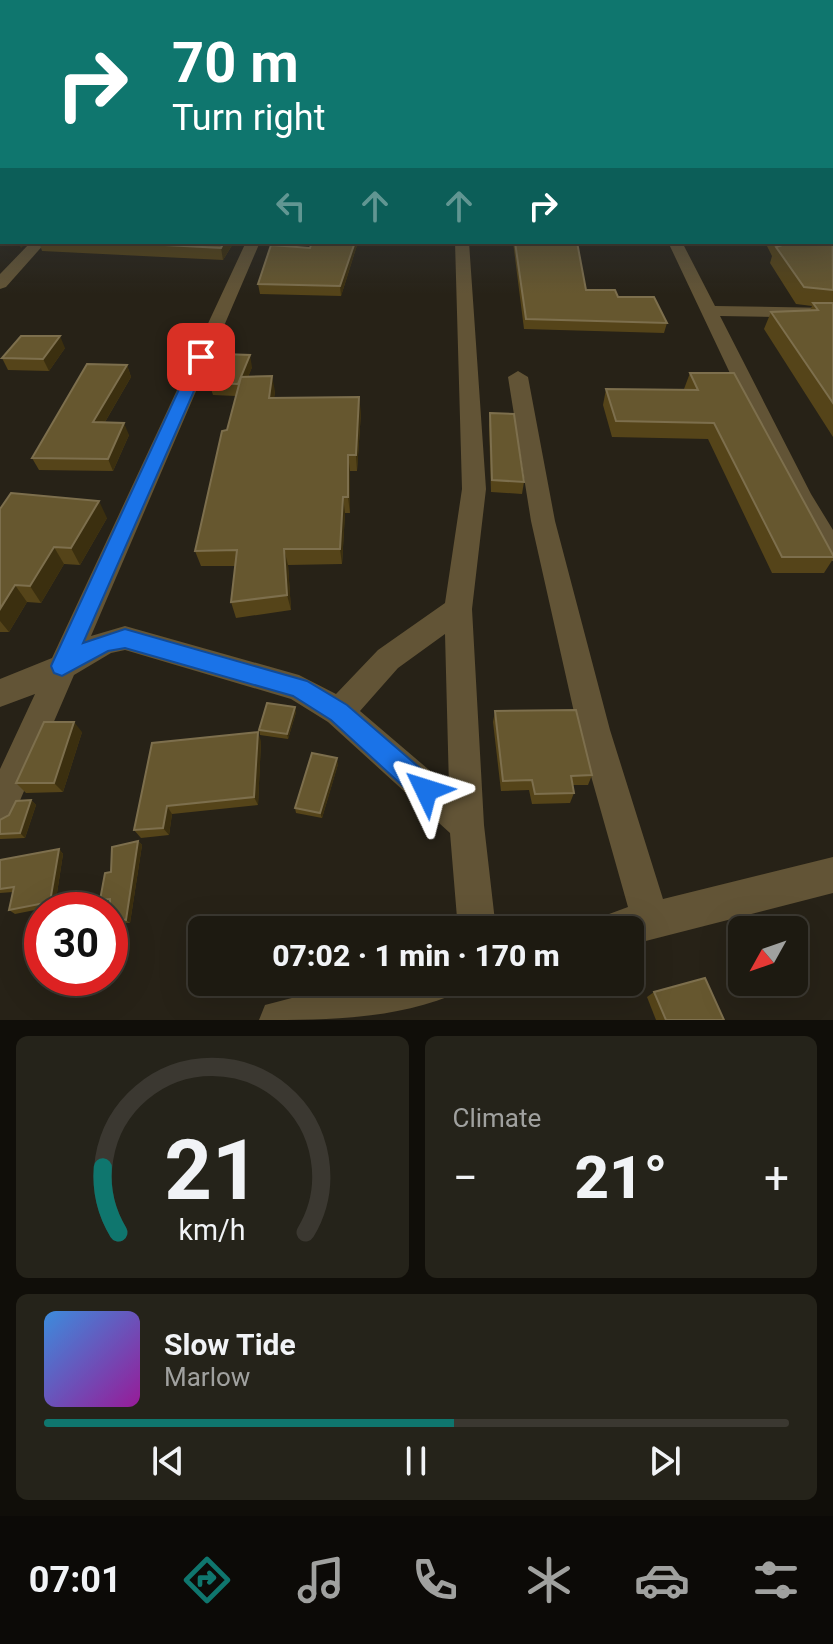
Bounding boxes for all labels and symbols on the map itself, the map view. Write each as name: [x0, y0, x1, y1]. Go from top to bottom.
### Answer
pin: [167, 323, 235, 391]
position arrow: [384, 748, 468, 832]
speed limit sign: 30: [24, 892, 128, 996]
north arrow: [728, 916, 808, 996]

